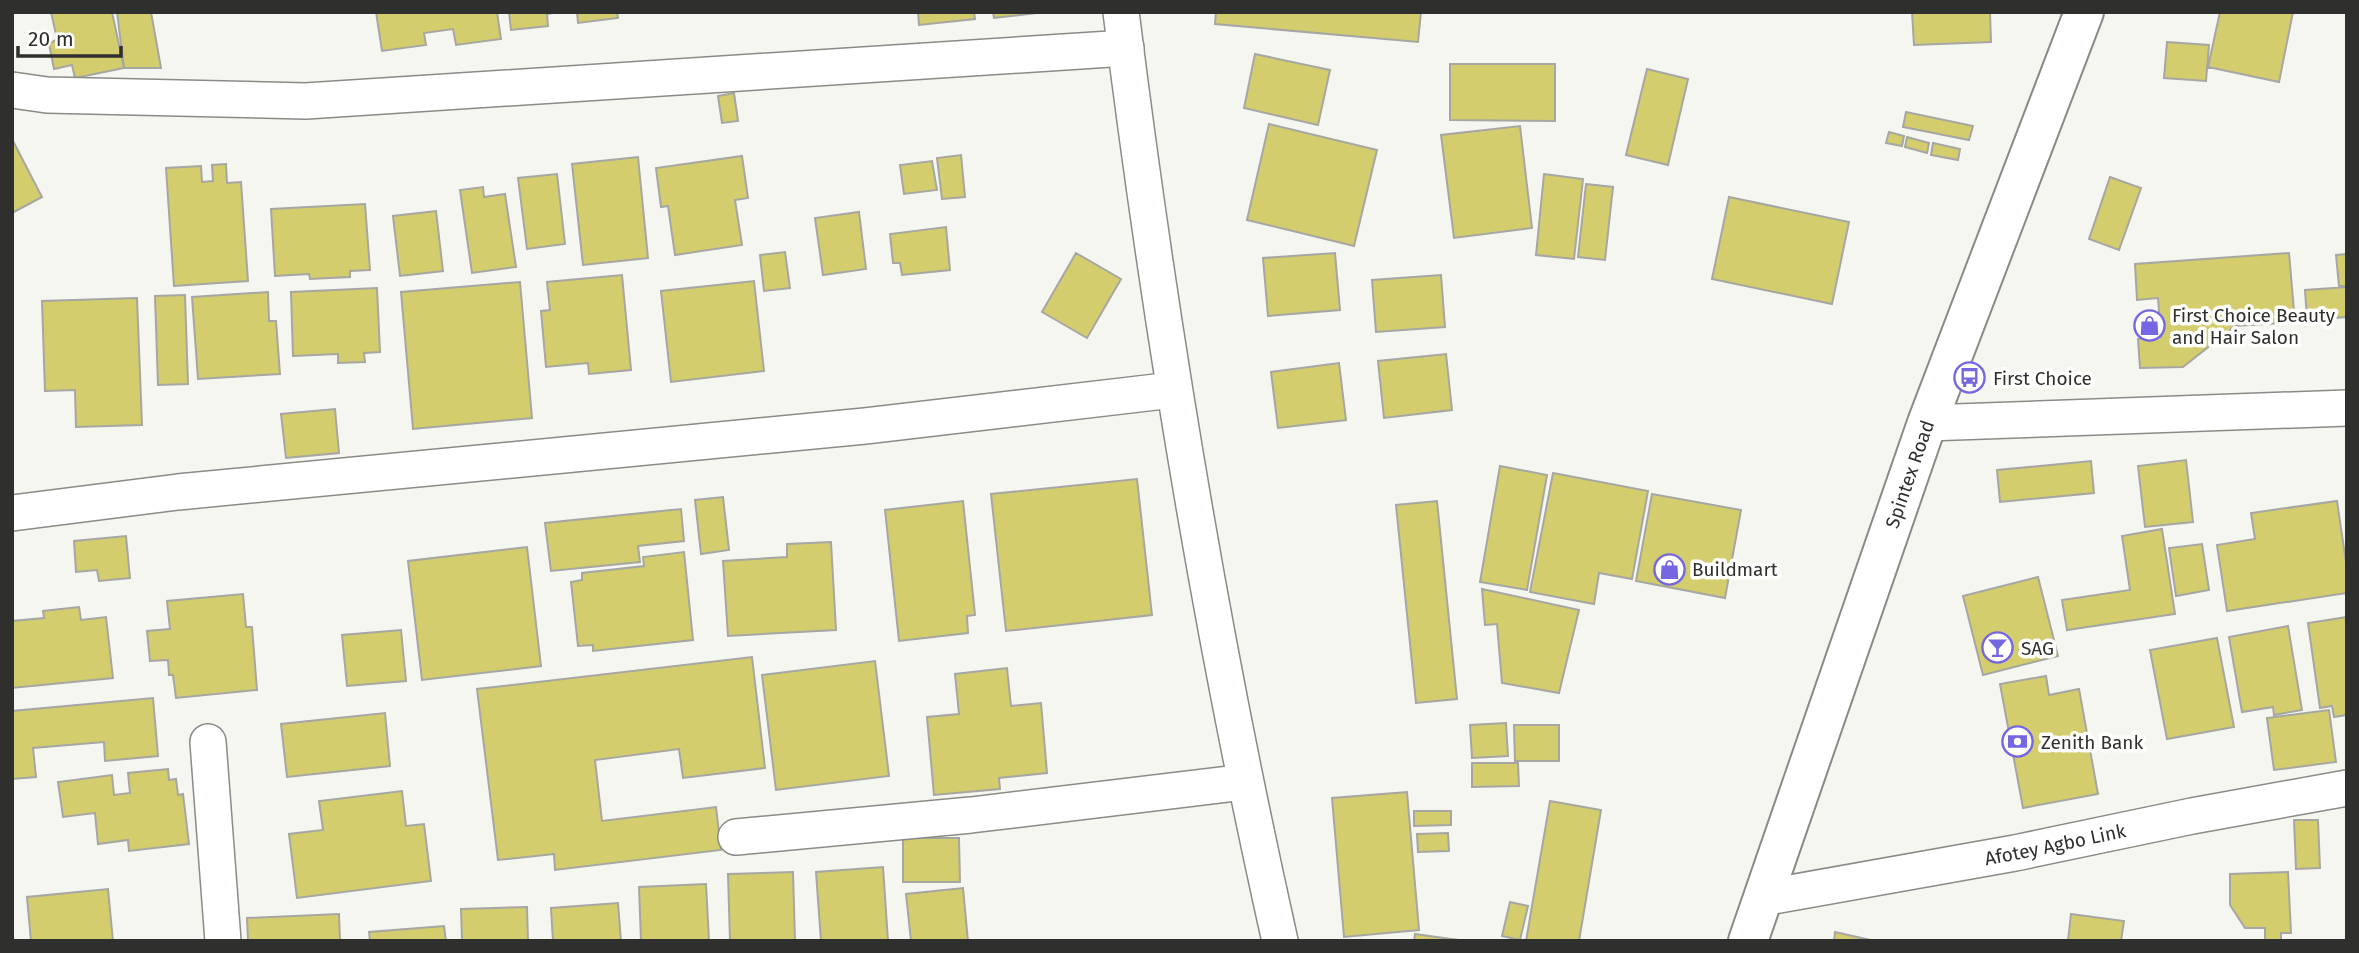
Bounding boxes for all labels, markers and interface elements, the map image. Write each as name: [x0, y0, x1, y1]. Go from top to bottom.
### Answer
scale bar: [18, 14, 121, 58]
text: 20 m: [28, 26, 74, 52]
place label: First Choice Beauty and Hair Salon: [2172, 304, 2336, 349]
shop icon: First Choice Beauty and Hair Salon: [2132, 309, 2166, 343]
bus stop icon: First Choice: [1953, 361, 1987, 395]
place label: First Choice: [1993, 367, 2092, 390]
street label: Spintex Road: [1880, 417, 1939, 531]
shop icon: Buildmart: [1652, 552, 1686, 586]
place label: Buildmart: [1692, 558, 1778, 581]
bar icon: SAG: [1981, 631, 2015, 665]
place label: SAG: [2021, 637, 2054, 660]
bank icon: Zenith Bank: [2001, 725, 2035, 759]
place label: Zenith Bank: [2041, 731, 2143, 754]
street label: Afotey Agbo Link: [1983, 819, 2128, 870]

